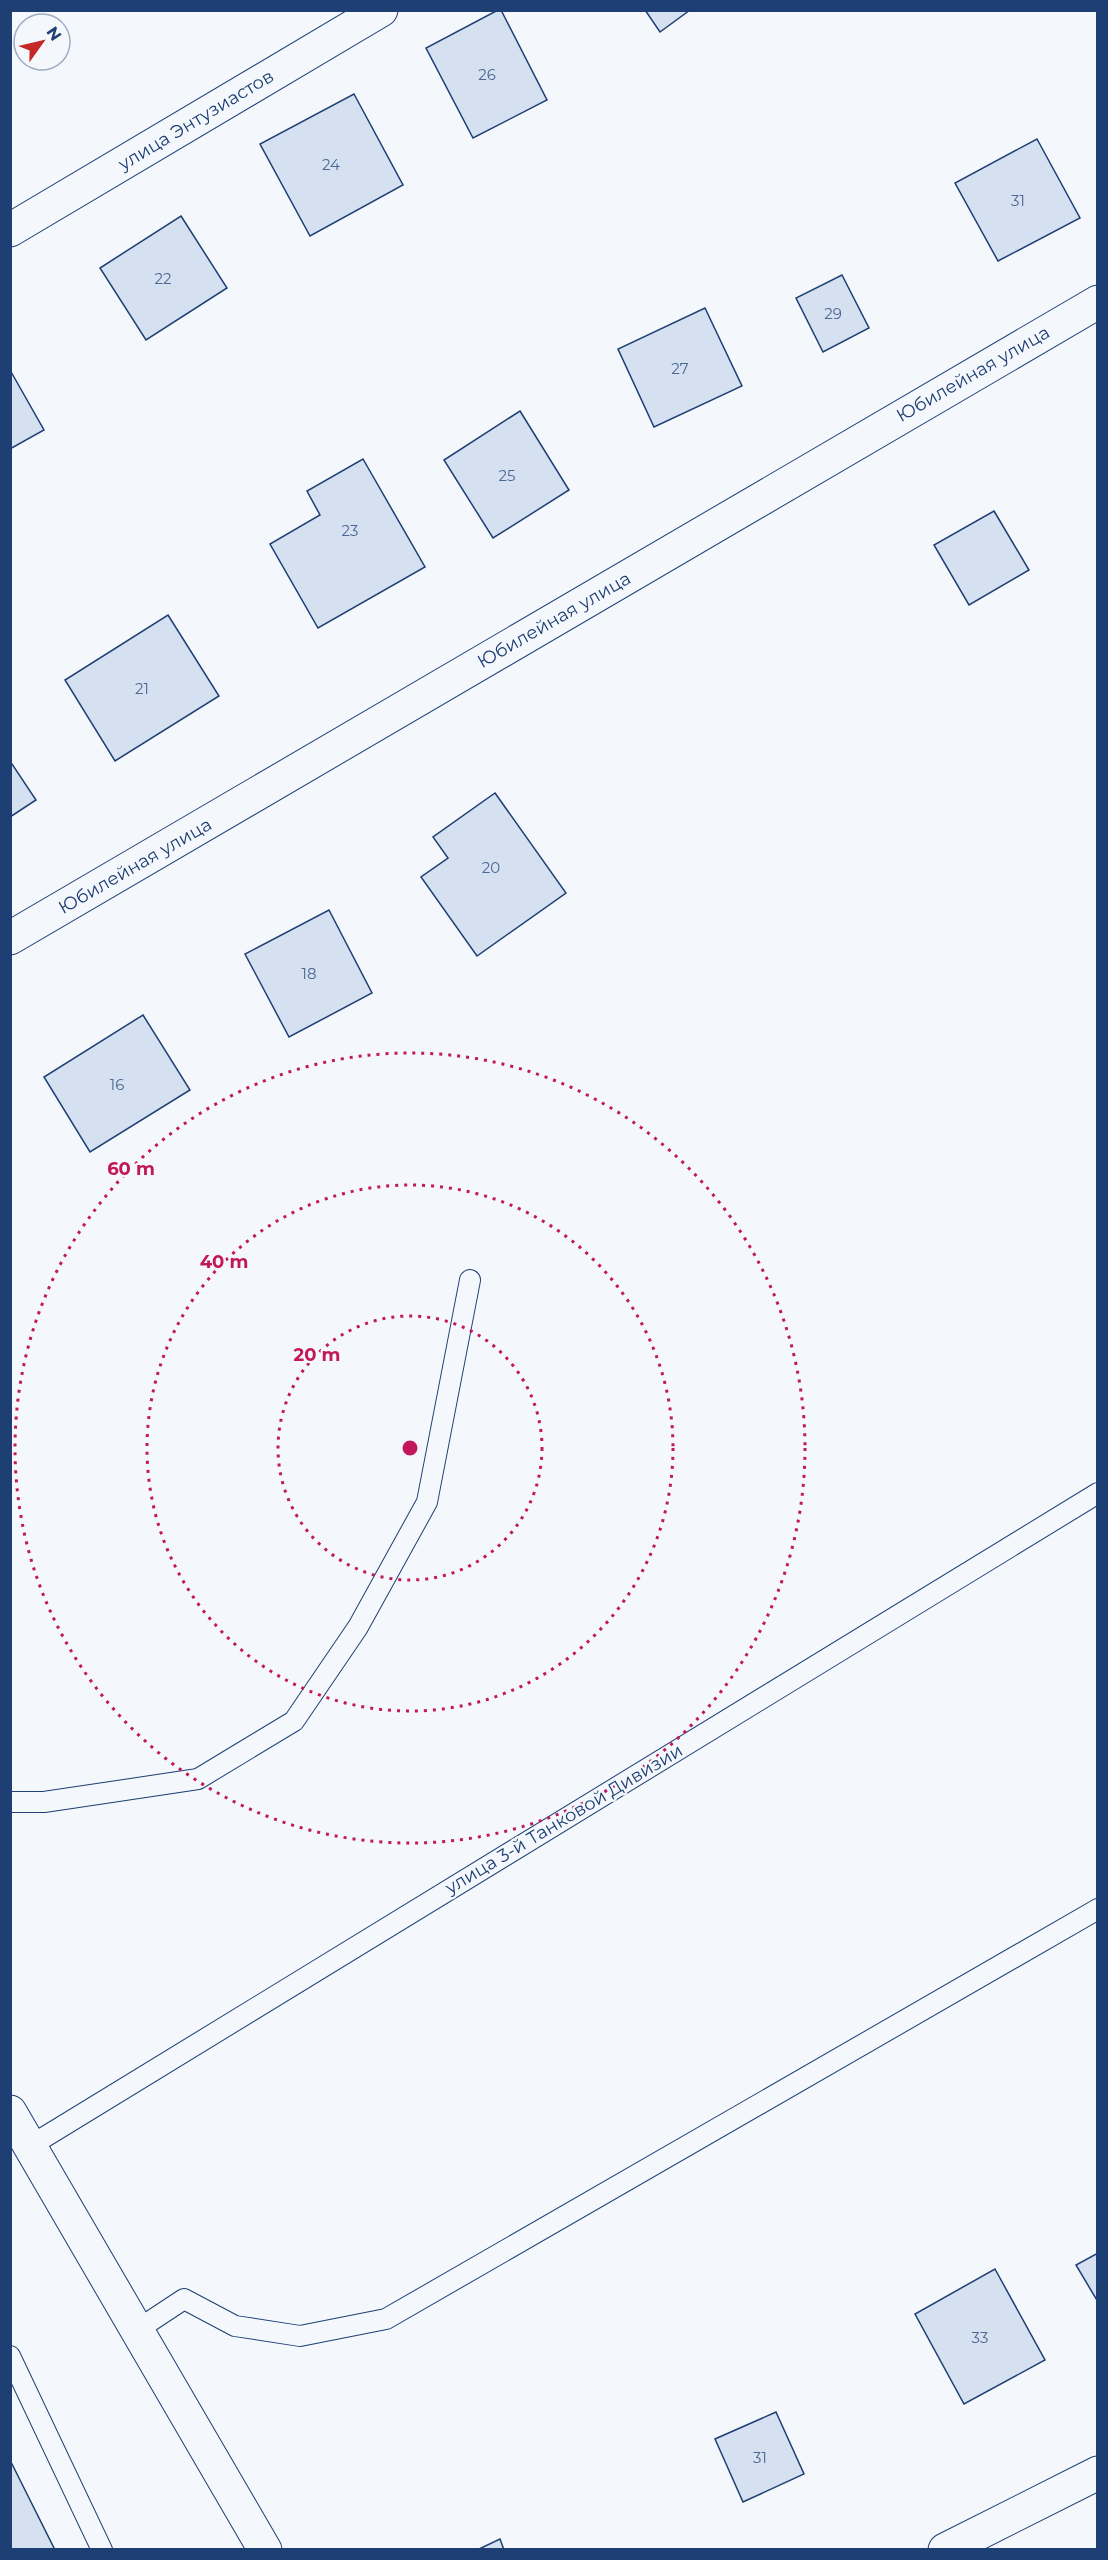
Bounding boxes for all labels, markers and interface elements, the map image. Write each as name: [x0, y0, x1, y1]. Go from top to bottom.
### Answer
north arrow: [12, 12, 72, 72]
text: N: [43, 23, 66, 45]
street label: улица Энтузиастов: [114, 65, 278, 176]
house number: 26: [478, 65, 496, 84]
house number: 24: [322, 155, 340, 174]
house number: 31: [1011, 191, 1025, 210]
house number: 22: [154, 269, 172, 288]
house number: 29: [824, 304, 842, 323]
street label: Юбилейная улица: [892, 321, 1054, 427]
house number: 27: [671, 359, 689, 378]
house number: 25: [498, 466, 516, 485]
house number: 23: [342, 521, 358, 540]
street label: Юбилейная улица: [473, 567, 635, 673]
house number: 21: [135, 679, 149, 698]
street label: Юбилейная улица: [54, 813, 216, 919]
house number: 20: [482, 858, 500, 877]
house number: 18: [302, 964, 317, 983]
house number: 16: [110, 1075, 124, 1094]
text: 60 m: [107, 1158, 155, 1180]
text: 40 m: [200, 1251, 248, 1273]
text: 20 m: [294, 1344, 340, 1366]
centre of rings: [400, 1438, 420, 1458]
street label: улица 3-й Танковой Дивизии: [440, 1739, 687, 1899]
house number: 33: [972, 2328, 988, 2347]
house number: 31: [753, 2448, 767, 2467]

